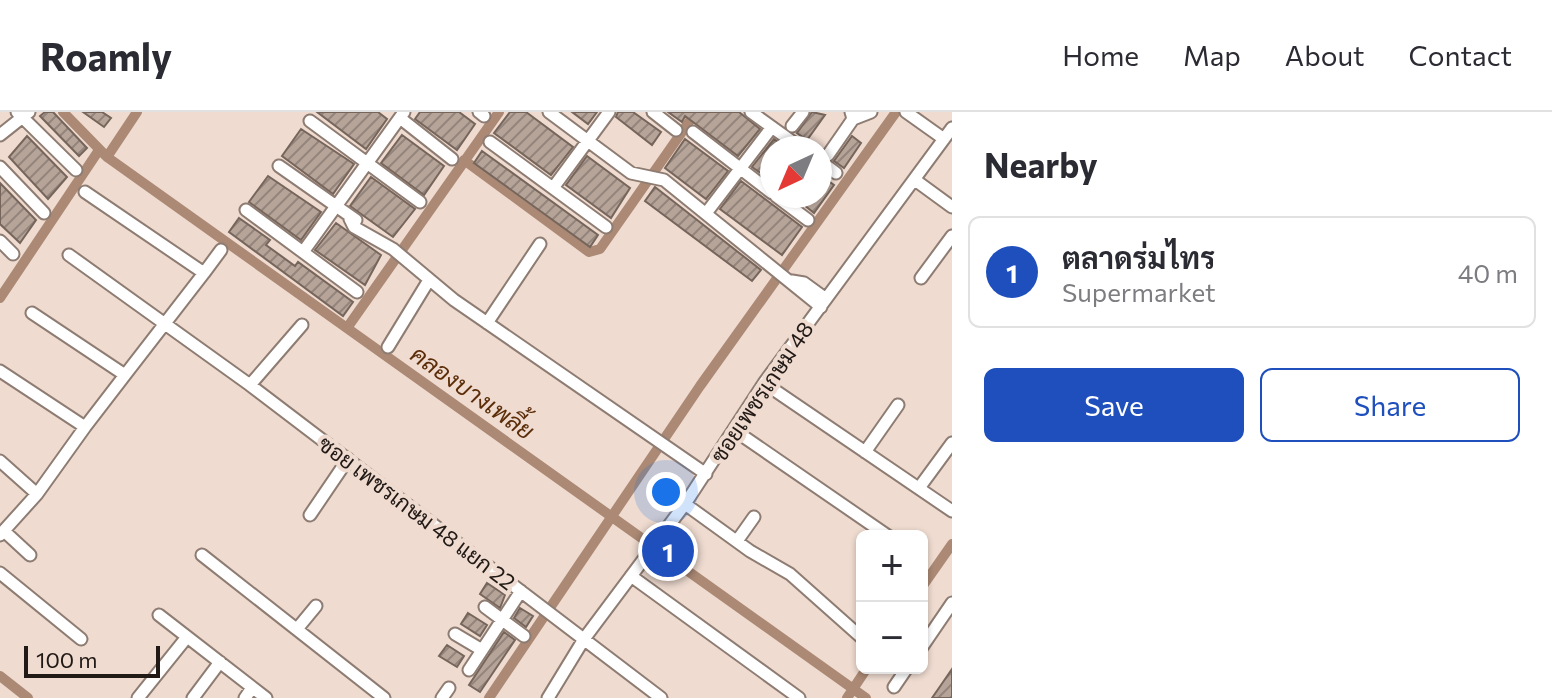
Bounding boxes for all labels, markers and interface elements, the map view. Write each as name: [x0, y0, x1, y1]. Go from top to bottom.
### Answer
text: Roamly: [40, 32, 172, 79]
text: Home: [1062, 38, 1139, 72]
text: Map: [1183, 38, 1241, 72]
text: About: [1285, 38, 1365, 72]
text: Contact: [1409, 38, 1512, 72]
north arrow: [760, 136, 832, 208]
text: Nearby: [984, 143, 1098, 185]
text: ตลาดร่มไทร: [1062, 238, 1215, 275]
text: 1: [1006, 257, 1018, 288]
text: 40 m: [1458, 257, 1518, 288]
text: Supermarket: [1062, 276, 1216, 307]
street label: ซอยเพชรเกษม 48: [704, 316, 819, 467]
water label: คลองบางเพลี้ย: [406, 334, 544, 445]
button: Save: [984, 368, 1244, 442]
button: Share: [1260, 368, 1520, 442]
street label: ซอย เพชรเกษม 48 แยก 22: [314, 430, 521, 595]
your location: [646, 472, 686, 512]
pin: 1: [642, 521, 694, 581]
map controls: [856, 530, 928, 674]
button: +: [856, 530, 928, 602]
button: −: [856, 602, 928, 674]
scale bar: [24, 642, 160, 678]
text: 100 m: [36, 646, 98, 673]

